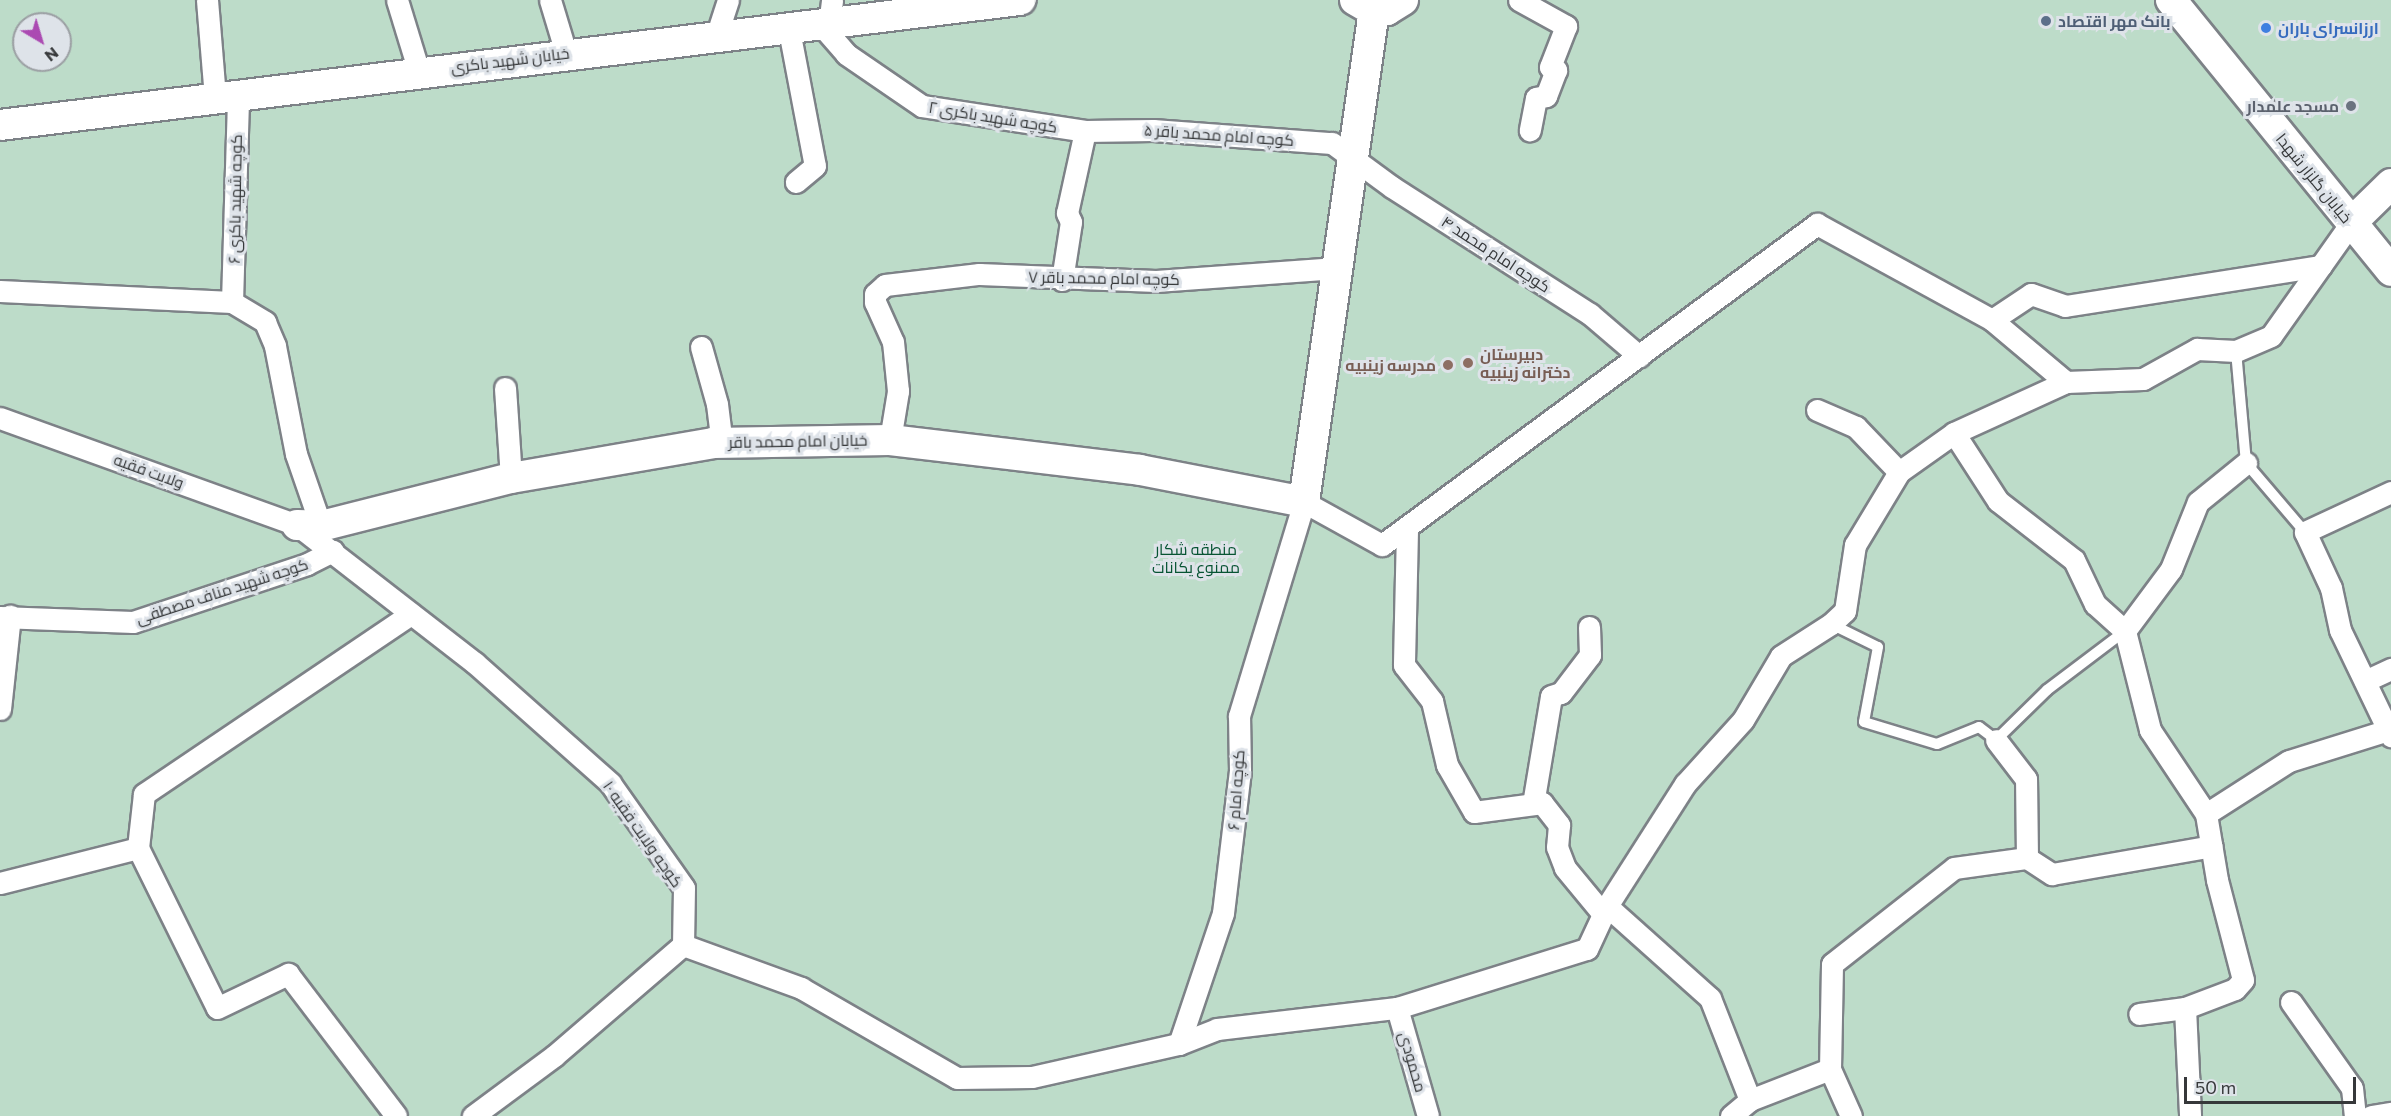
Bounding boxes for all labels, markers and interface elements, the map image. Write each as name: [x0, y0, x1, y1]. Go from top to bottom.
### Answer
place label: بانک مهر اقتصاد: [2058, 11, 2170, 31]
north arrow: [12, 12, 72, 72]
marker: بانک مهر اقتصاد: [2039, 14, 2053, 28]
place label: ارزانسرای باران: [2278, 18, 2379, 38]
marker: ارزانسرای باران: [2259, 21, 2273, 35]
street label: خیابان شهید باکری: [450, 43, 570, 77]
text: N: [42, 44, 63, 66]
place label: مسجد علمدار: [2246, 96, 2339, 116]
street label: کوچه شهید باکری ۲: [927, 97, 1059, 137]
marker: مسجد علمدار: [2344, 99, 2358, 113]
street label: کوچه امام محمد باقر ۵: [1143, 120, 1295, 150]
street label: خیابان گلزار شهدا: [2272, 129, 2356, 227]
street label: کوچه شهید باکری ۶: [224, 134, 246, 264]
street label: کوچه امام محمد ۴: [1438, 212, 1554, 296]
street label: کوچه امام محمد باقر ۷: [1028, 267, 1180, 289]
place label: دبیرستان دخترانه زینبیه: [1480, 344, 1570, 382]
place label: مدرسه زینبیه: [1345, 355, 1436, 375]
marker: دبیرستان دخترانه زینبیه: [1461, 356, 1475, 370]
marker: مدرسه زینبیه: [1441, 358, 1455, 372]
street label: خیابان امام محمد باقر: [728, 430, 868, 452]
street label: ولایت فقیه: [111, 449, 187, 493]
park label: منطقه شکار ممنوع یکانات: [1152, 539, 1240, 577]
street label: کوچه شهید مناف مصطفی: [133, 554, 311, 628]
street label: کوچه امام ۶: [1224, 749, 1248, 831]
street label: کوچه ولایت فقیه ۱۰: [599, 777, 687, 891]
street label: محمودی: [1395, 1030, 1431, 1094]
scale bar: [2187, 1065, 2360, 1103]
text: 50 m: [2195, 1076, 2236, 1098]

